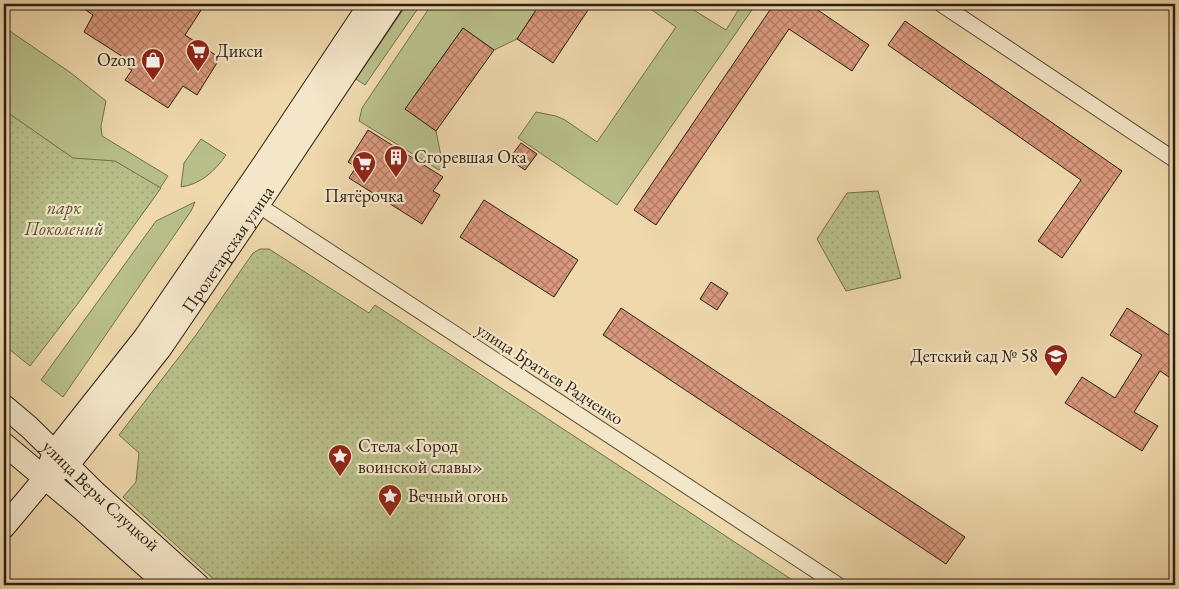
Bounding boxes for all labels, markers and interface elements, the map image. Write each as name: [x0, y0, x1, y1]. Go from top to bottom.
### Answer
supermarket icon: Дикси: [185, 38, 211, 72]
place label: Дикси: [216, 39, 263, 62]
shop icon: Ozon: [140, 47, 166, 81]
place label: Ozon: [97, 48, 136, 71]
building icon: Сгоревшая Ока: [383, 144, 409, 178]
place label: Сгоревшая Ока: [414, 145, 527, 168]
supermarket icon: Пятёрочка: [351, 150, 377, 184]
street label: Пролетарская улица: [176, 180, 279, 317]
place label: Пятёрочка: [324, 184, 404, 207]
park label: парк Поколений: [24, 196, 103, 240]
street label: улица Братьев Радченко: [472, 317, 628, 430]
school or university icon: Детский сад № 58: [1043, 343, 1069, 377]
place label: Детский сад № 58: [910, 344, 1038, 367]
place label: Стела «Город воинской славы»: [358, 434, 483, 478]
street label: улица Веры Слуцкой: [38, 435, 165, 556]
place icon: Стела «Город воинской славы»: [327, 443, 353, 477]
place icon: Вечный огонь: [377, 483, 403, 517]
place label: Вечный огонь: [408, 484, 508, 507]

